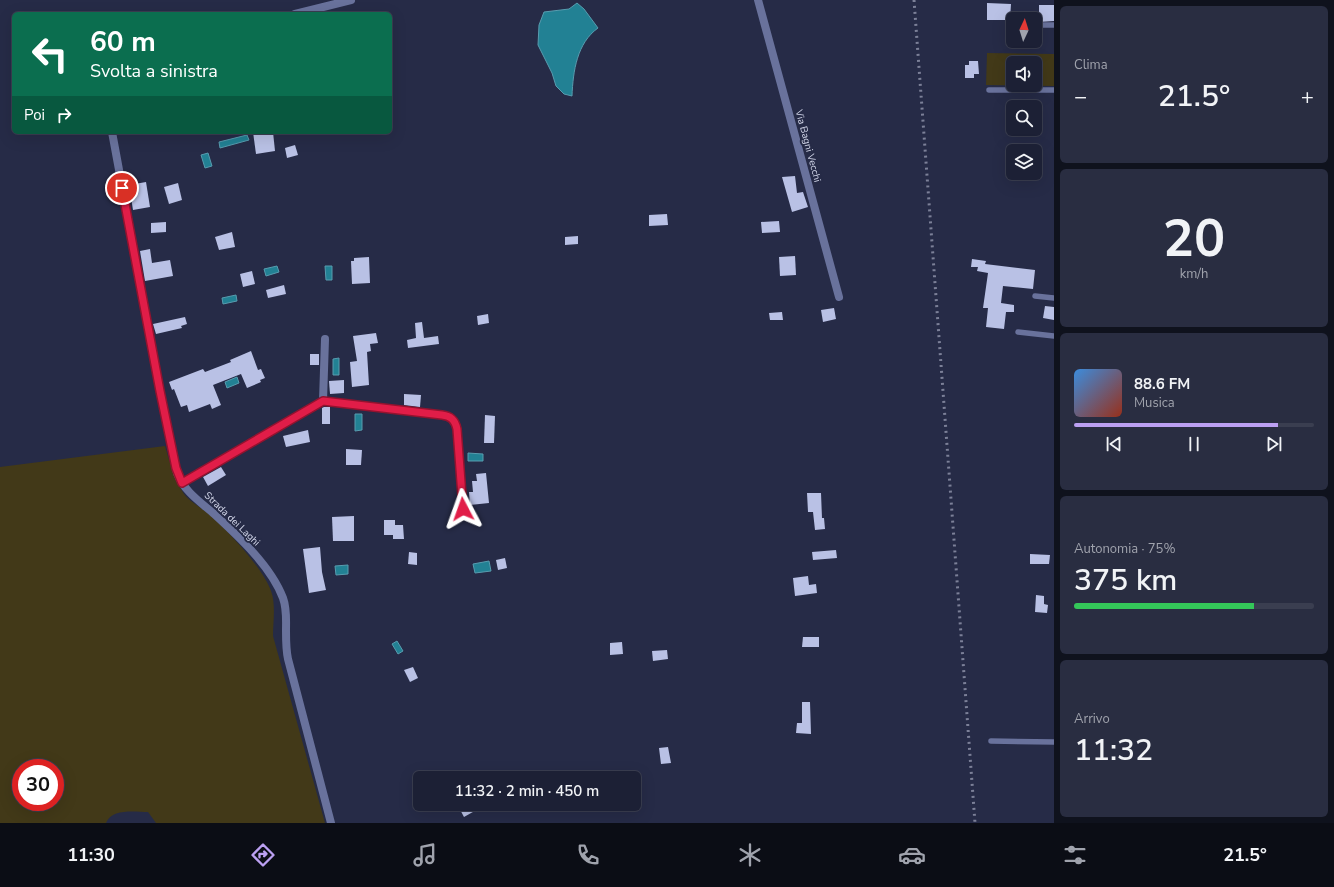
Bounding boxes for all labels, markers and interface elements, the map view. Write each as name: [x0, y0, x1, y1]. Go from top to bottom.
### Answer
north arrow: [1006, 12, 1042, 48]
map controls: [1006, 12, 1042, 180]
text: 60 m: [90, 23, 156, 61]
icon: left: [24, 28, 76, 80]
button: sound: [1006, 56, 1042, 92]
text: Clima: [1074, 56, 1108, 74]
text: Svolta a sinistra: [90, 59, 218, 83]
text: 21.5°: [1158, 76, 1230, 117]
text: −: [1074, 82, 1087, 112]
text: +: [1301, 82, 1314, 112]
button: search: [1006, 100, 1042, 136]
icon: right: [53, 104, 75, 126]
text: Poi: [24, 105, 45, 125]
street label: Via Bagni Vecchi: [791, 107, 824, 184]
button: layers: [1006, 144, 1042, 180]
pin: [105, 171, 139, 205]
icon: arrive: [111, 177, 133, 199]
text: 20: [1163, 203, 1225, 274]
text: km/h: [1180, 265, 1208, 283]
text: 88.6 FM: [1134, 374, 1190, 394]
text: Musica: [1134, 394, 1175, 412]
icon: previous: [1103, 433, 1125, 455]
icon: pause: [1183, 433, 1205, 455]
icon: next: [1263, 433, 1285, 455]
position arrow: [442, 488, 484, 530]
street label: Strada dei Laghi: [201, 489, 263, 549]
text: Autonomia · 75%: [1074, 540, 1175, 558]
text: 375 km: [1074, 560, 1177, 601]
text: Arrivo: [1074, 710, 1110, 728]
text: 11:32: [1074, 730, 1153, 771]
speed limit sign: 30: [12, 759, 64, 811]
text: 11:32 · 2 min · 450 m: [455, 781, 599, 801]
icon: directions: [249, 841, 277, 869]
icon: music: [411, 841, 439, 869]
icon: phone: [574, 841, 602, 869]
icon: climate: [736, 841, 764, 869]
icon: car: [898, 841, 926, 869]
icon: filters: [1061, 841, 1089, 869]
text: 11:30: [67, 843, 115, 867]
text: 21.5°: [1223, 843, 1267, 867]

